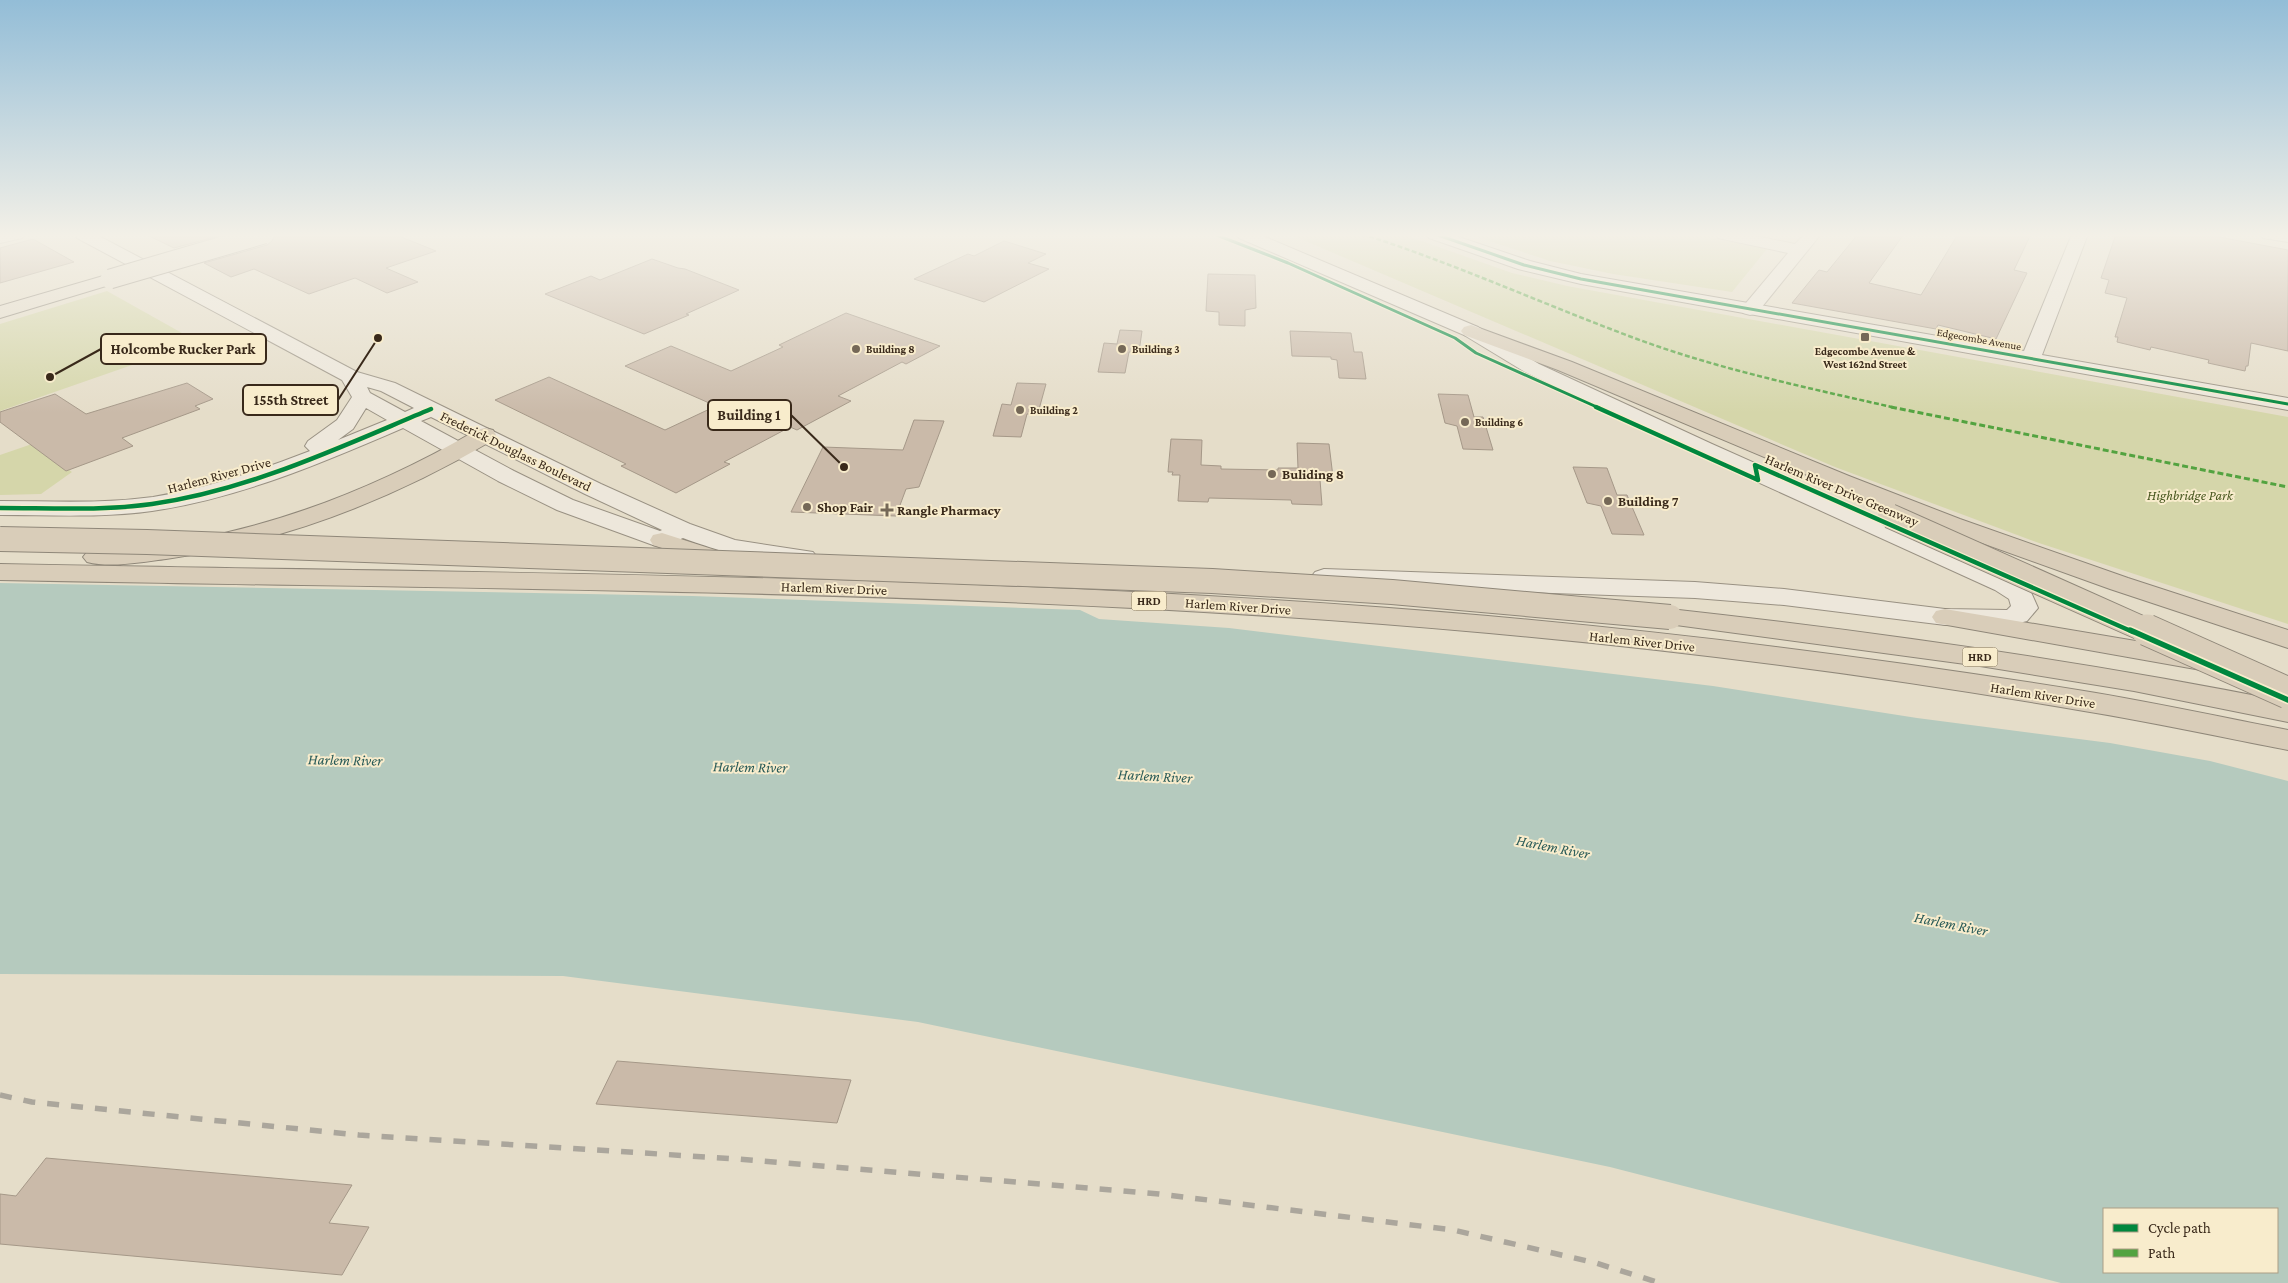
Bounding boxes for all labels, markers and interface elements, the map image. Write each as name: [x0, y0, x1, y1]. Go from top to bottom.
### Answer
street label: Edgecombe Avenue: [1936, 326, 2022, 353]
marker: Edgecombe Avenue & West 162nd Street: [1859, 331, 1871, 343]
callout: Holcombe Rucker Park: [101, 334, 266, 364]
text: Holcombe Rucker Park: [111, 341, 256, 357]
marker: Building 8: [850, 343, 862, 355]
place label: Building 8: [866, 343, 915, 355]
marker: Building 3: [1116, 343, 1128, 355]
place label: Building 3: [1132, 343, 1180, 355]
place label: Edgecombe Avenue & West 162nd Street: [1815, 345, 1916, 370]
callout: 155th Street: [243, 385, 338, 415]
text: 155th Street: [254, 392, 329, 408]
callout: Building 1: [708, 400, 791, 430]
marker: Building 2: [1014, 404, 1026, 416]
place label: Building 2: [1030, 404, 1078, 416]
street label: Frederick Douglass Boulevard: [438, 407, 595, 495]
text: Building 1: [717, 407, 781, 423]
marker: Building 6: [1459, 416, 1471, 428]
place label: Building 6: [1475, 416, 1523, 428]
street label: Harlem River Drive Greenway: [1763, 450, 1922, 530]
street label: Harlem River Drive: [166, 454, 272, 496]
place label: Buliding 8: [1282, 466, 1344, 482]
marker: Buliding 8: [1266, 468, 1278, 480]
park label: Highbridge Park: [2147, 487, 2234, 503]
place label: Building 7: [1618, 493, 1679, 509]
marker: Building 7: [1602, 495, 1614, 507]
place label: Shop Fair: [817, 499, 874, 515]
marker: Shop Fair: [801, 501, 813, 513]
place label: Rangle Pharmacy: [897, 502, 1001, 518]
marker: Rangle Pharmacy: [881, 504, 893, 516]
street label: Harlem River Drive: [781, 578, 887, 598]
road number: HRD: [1132, 592, 1166, 610]
street label: Harlem River Drive: [1184, 594, 1292, 618]
street label: Harlem River Drive: [1588, 627, 1696, 655]
road number: HRD: [1962, 648, 1998, 666]
street label: Harlem River Drive: [1989, 679, 2097, 711]
water label: Harlem River: [308, 751, 383, 769]
water label: Harlem River: [713, 758, 788, 776]
water label: Harlem River: [1117, 766, 1193, 786]
water label: Harlem River: [1515, 832, 1592, 862]
water label: Harlem River: [1913, 909, 1990, 939]
legend: [2103, 1208, 2278, 1273]
text: Cycle path: [2148, 1220, 2211, 1237]
text: Path: [2148, 1245, 2175, 1261]

